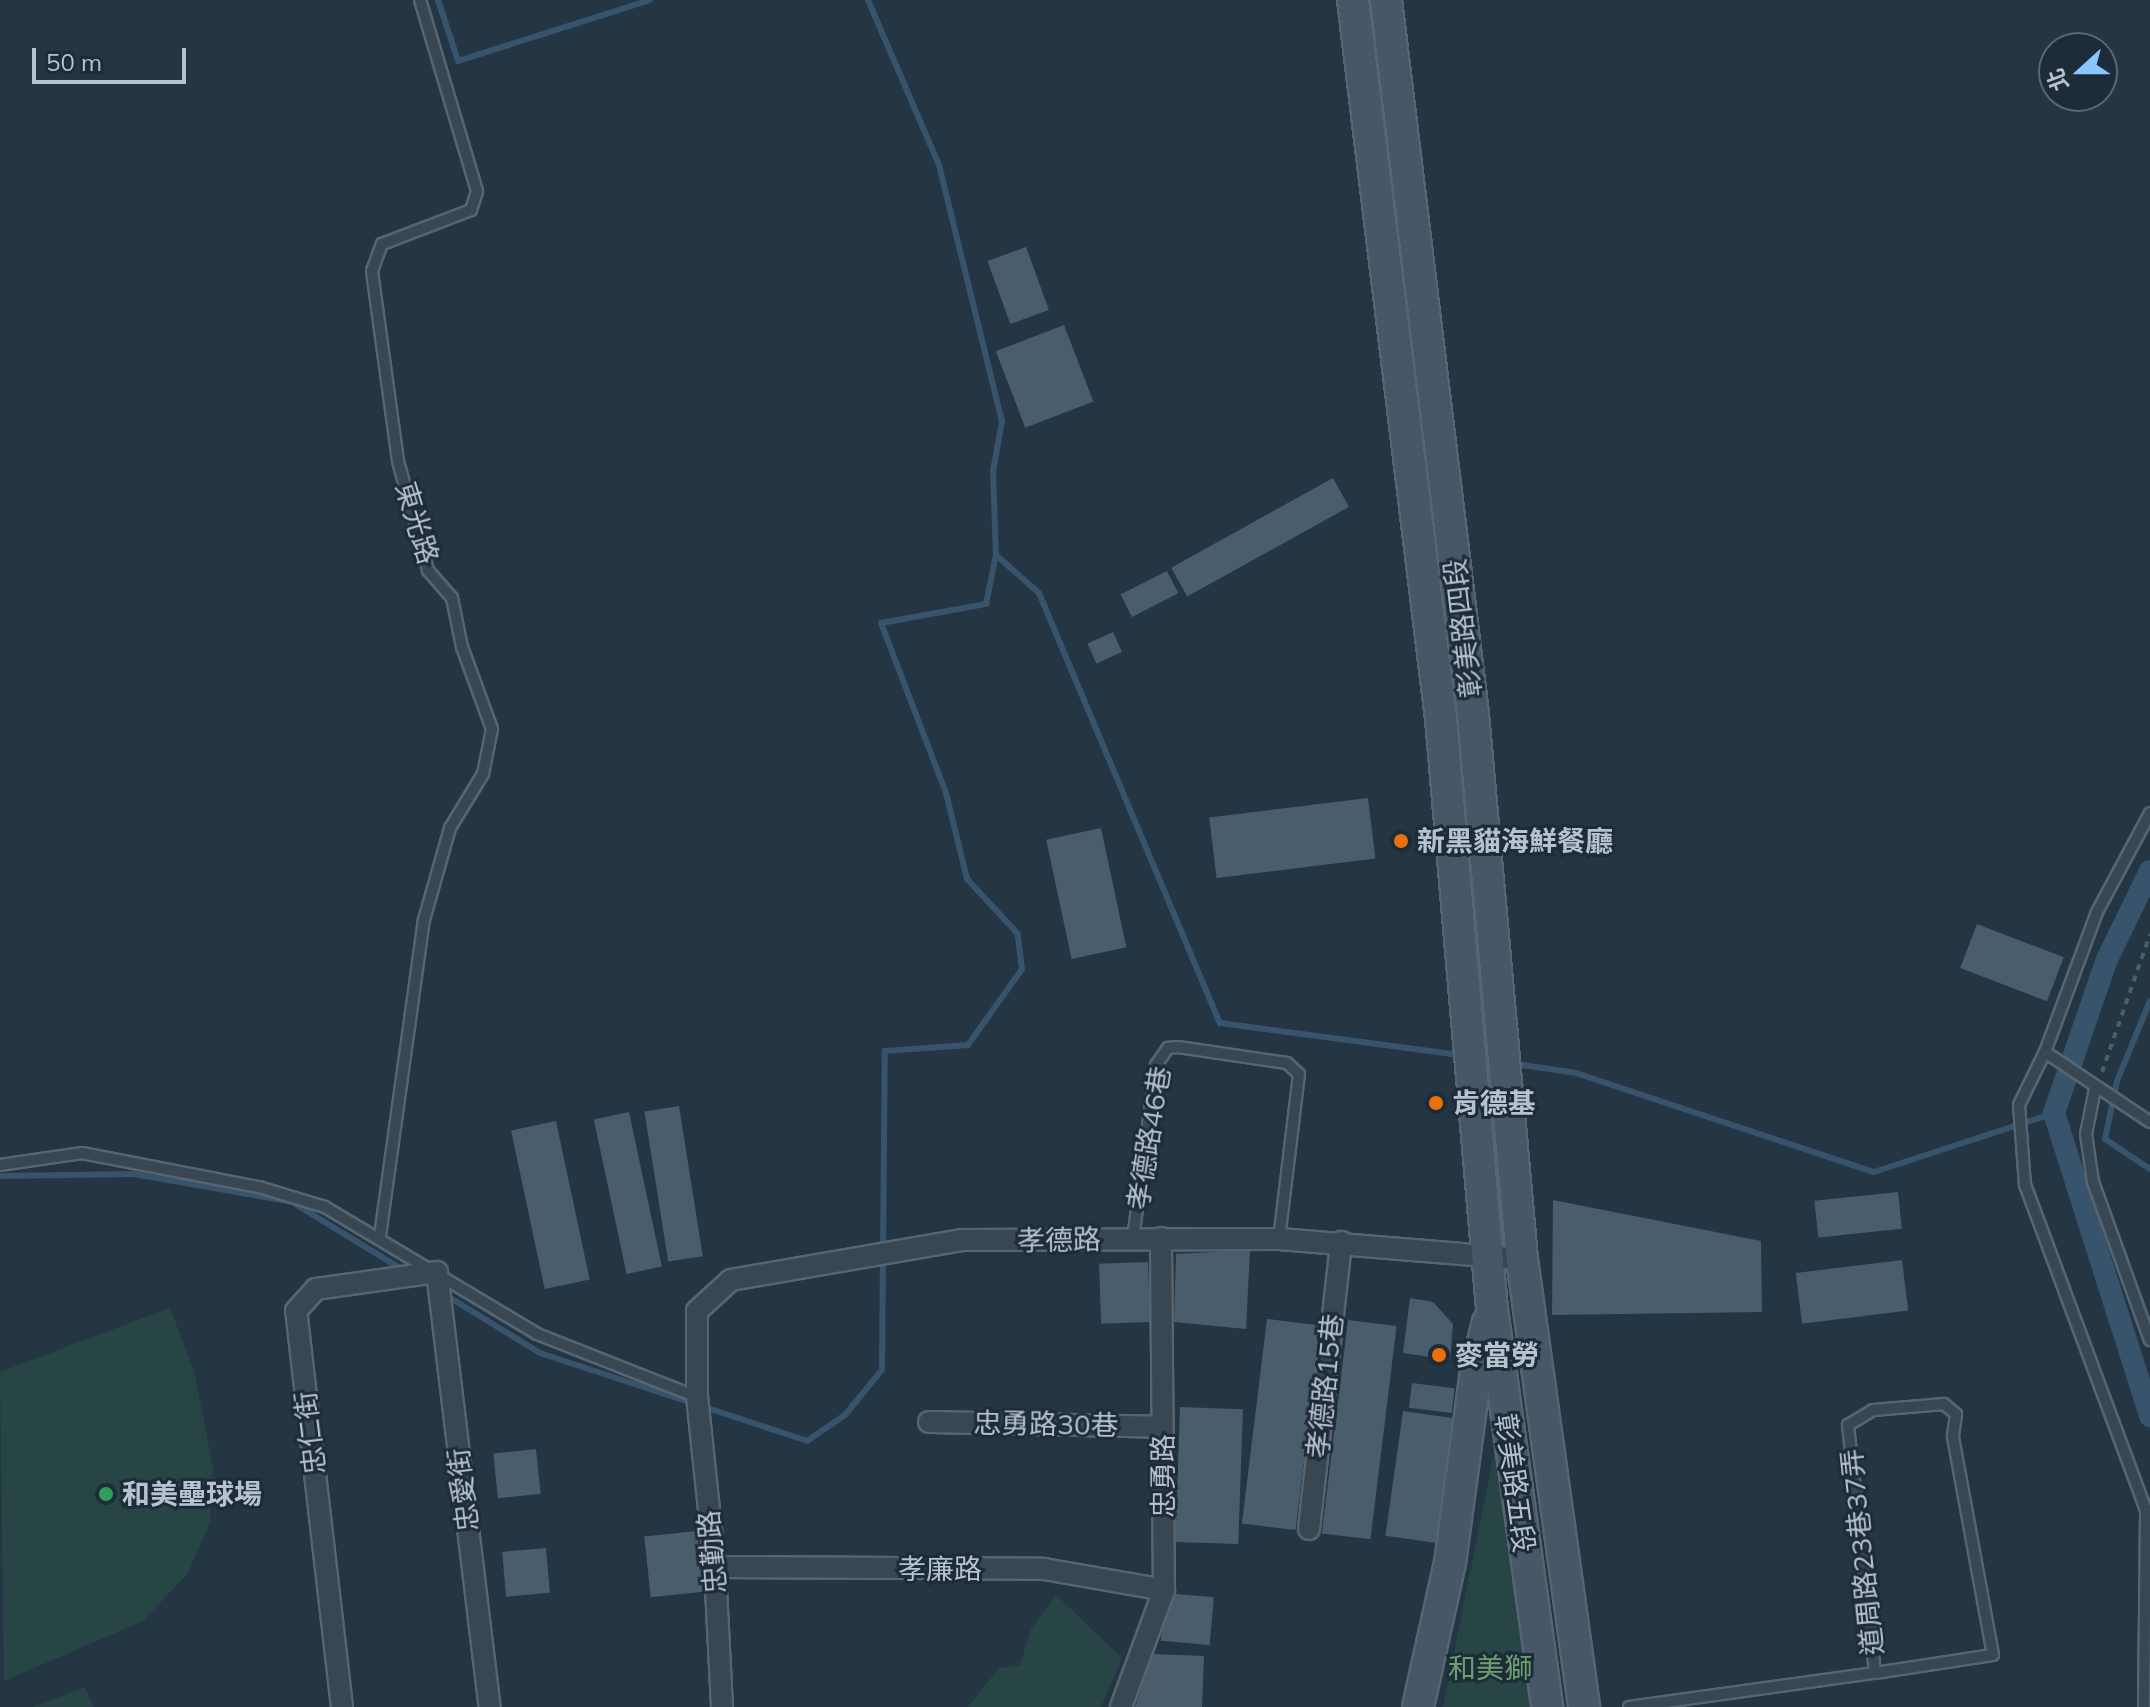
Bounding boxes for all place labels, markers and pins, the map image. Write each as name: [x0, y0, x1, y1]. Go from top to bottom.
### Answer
place label: 新黑貓海鮮餐廳: [1417, 824, 1613, 858]
marker: 新黑貓海鮮餐廳: [1392, 832, 1410, 850]
place label: 肯德基: [1452, 1086, 1536, 1120]
marker: 肯德基: [1427, 1094, 1445, 1112]
place label: 麥當勞: [1455, 1338, 1539, 1372]
marker: 麥當勞: [1430, 1346, 1448, 1364]
place label: 和美壘球場: [122, 1477, 262, 1511]
marker: 和美壘球場: [97, 1485, 115, 1503]

